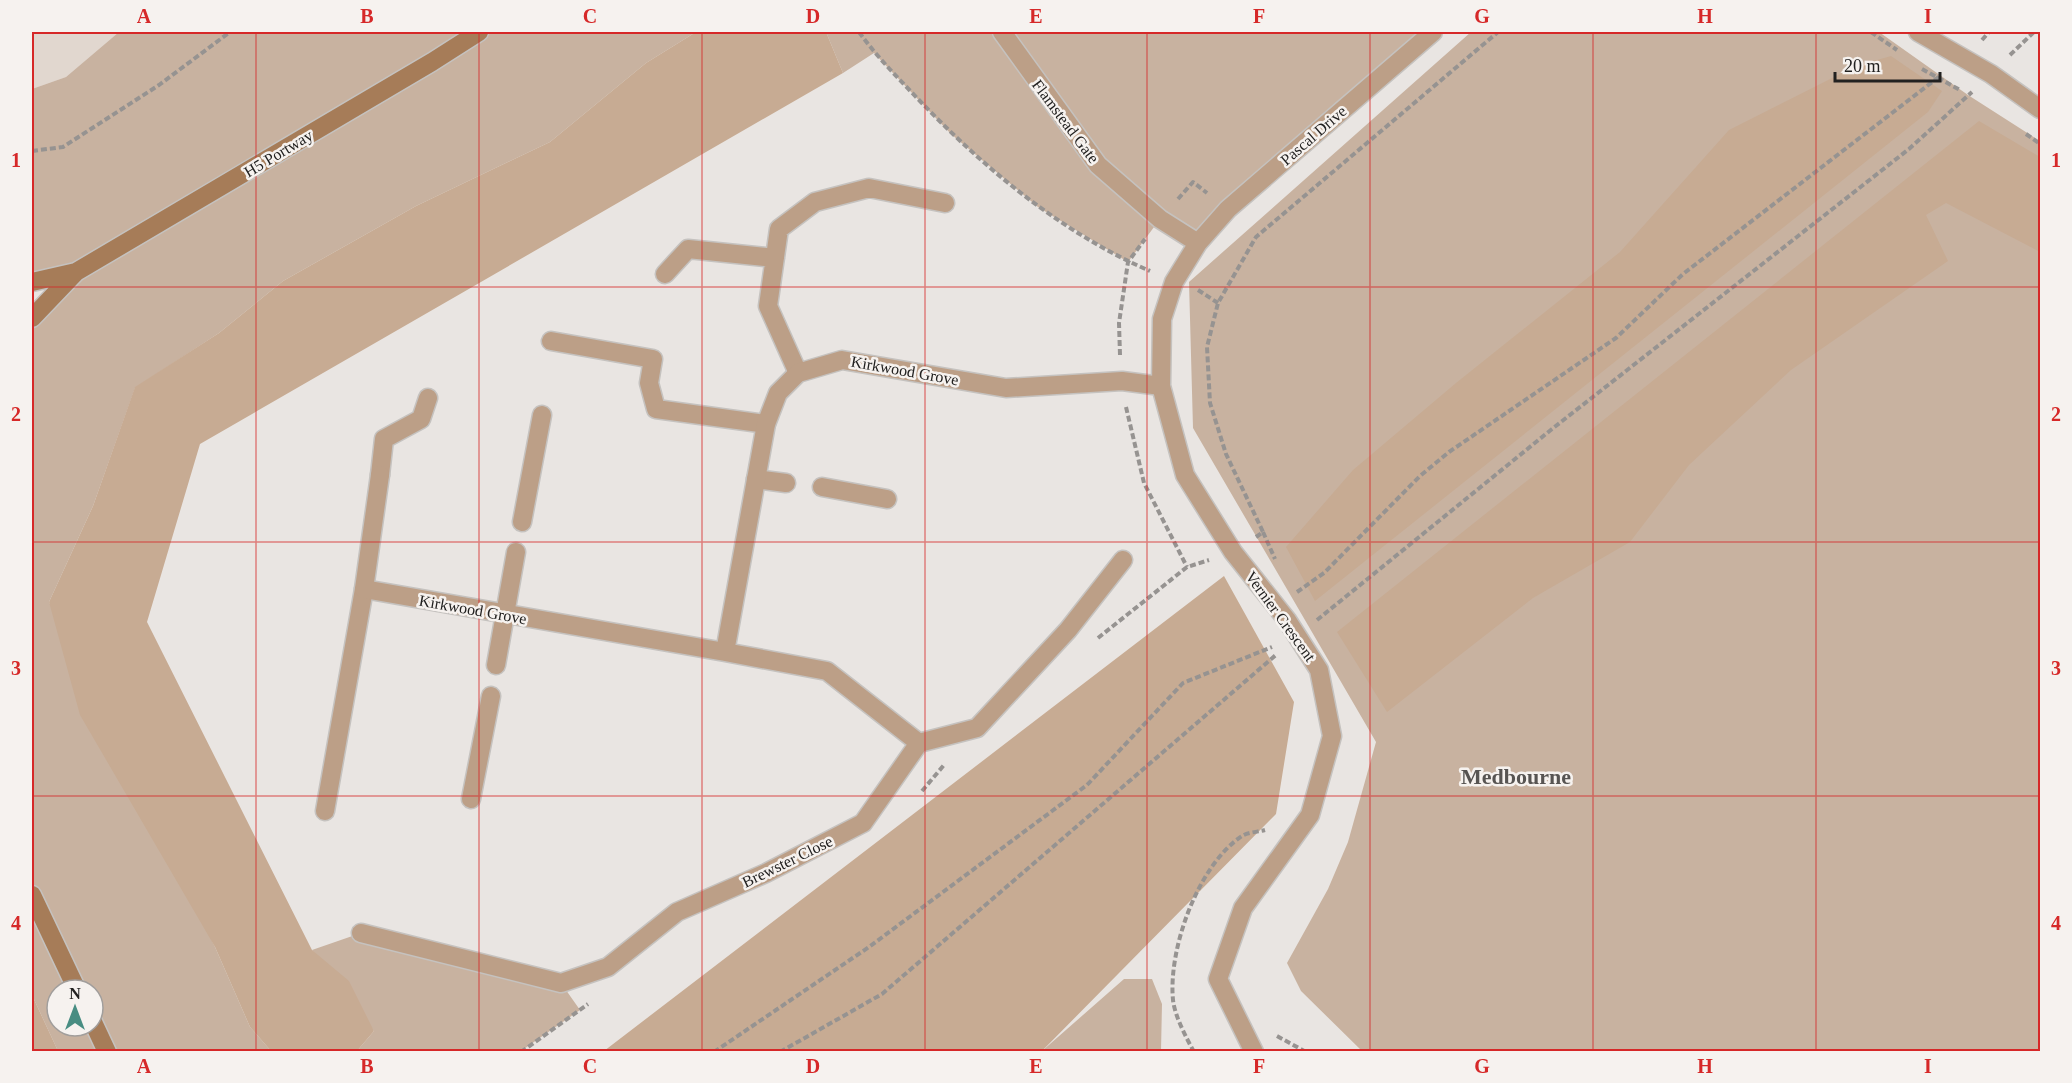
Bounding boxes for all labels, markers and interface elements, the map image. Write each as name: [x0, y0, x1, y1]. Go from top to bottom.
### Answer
text: A: [137, 5, 152, 27]
text: B: [360, 5, 374, 27]
text: C: [583, 5, 597, 27]
text: D: [806, 5, 820, 27]
text: E: [1029, 5, 1043, 27]
text: F: [1253, 5, 1265, 27]
text: G: [1474, 5, 1490, 27]
text: H: [1697, 5, 1713, 27]
text: I: [1924, 5, 1932, 27]
scale bar: [1835, 45, 1940, 83]
text: 20 m: [1844, 56, 1881, 76]
street label: Flamstead Gate: [1029, 76, 1102, 166]
street label: Pascal Drive: [1277, 102, 1350, 168]
street label: H5 Portway: [241, 126, 316, 181]
text: 1: [11, 149, 21, 171]
text: 1: [2051, 149, 2061, 171]
street label: Kirkwood Grove: [850, 353, 960, 388]
text: 2: [11, 403, 21, 425]
text: 2: [2051, 403, 2061, 425]
street label: Vernier Crescent: [1242, 568, 1319, 665]
street label: Kirkwood Grove: [418, 592, 528, 627]
text: 3: [11, 657, 21, 679]
text: 3: [2051, 657, 2061, 679]
district label: Medbourne: [1461, 764, 1571, 789]
street label: Brewster Close: [739, 832, 835, 891]
text: 4: [11, 912, 21, 934]
text: 4: [2051, 912, 2061, 934]
north arrow: [45, 978, 105, 1038]
text: N: [69, 985, 81, 1002]
text: A: [137, 1055, 152, 1077]
text: B: [360, 1055, 374, 1077]
text: C: [583, 1055, 597, 1077]
text: D: [806, 1055, 820, 1077]
text: E: [1029, 1055, 1043, 1077]
text: F: [1253, 1055, 1265, 1077]
text: G: [1474, 1055, 1490, 1077]
text: H: [1697, 1055, 1713, 1077]
text: I: [1924, 1055, 1932, 1077]

